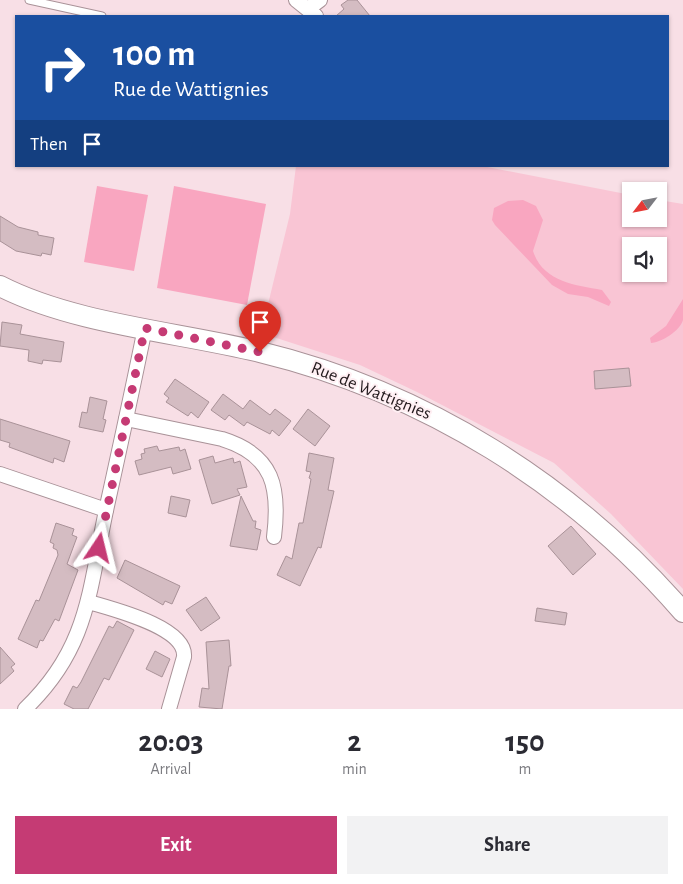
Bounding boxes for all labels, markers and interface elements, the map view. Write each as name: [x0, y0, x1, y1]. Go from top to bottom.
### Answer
icon: right: [30, 35, 95, 100]
text: 100 m: [113, 37, 196, 72]
text: Rue de Wattignies: [113, 78, 269, 100]
icon: arrive: [78, 130, 106, 158]
text: Then: [30, 135, 68, 154]
north arrow: [622, 182, 668, 228]
map controls: [622, 182, 667, 282]
button: sound: [622, 237, 667, 282]
pin: [239, 301, 281, 352]
icon: arrive: [246, 308, 274, 336]
street label: Rue de Wattignies: [309, 359, 433, 423]
position arrow: [72, 521, 124, 573]
text: 20:03: [138, 727, 204, 757]
text: 2: [347, 727, 361, 757]
text: 150: [505, 727, 545, 757]
text: Arrival: [150, 761, 192, 777]
text: min: [342, 761, 367, 777]
text: m: [519, 761, 531, 777]
button: Exit: [15, 816, 337, 874]
button: Share: [347, 816, 668, 874]

